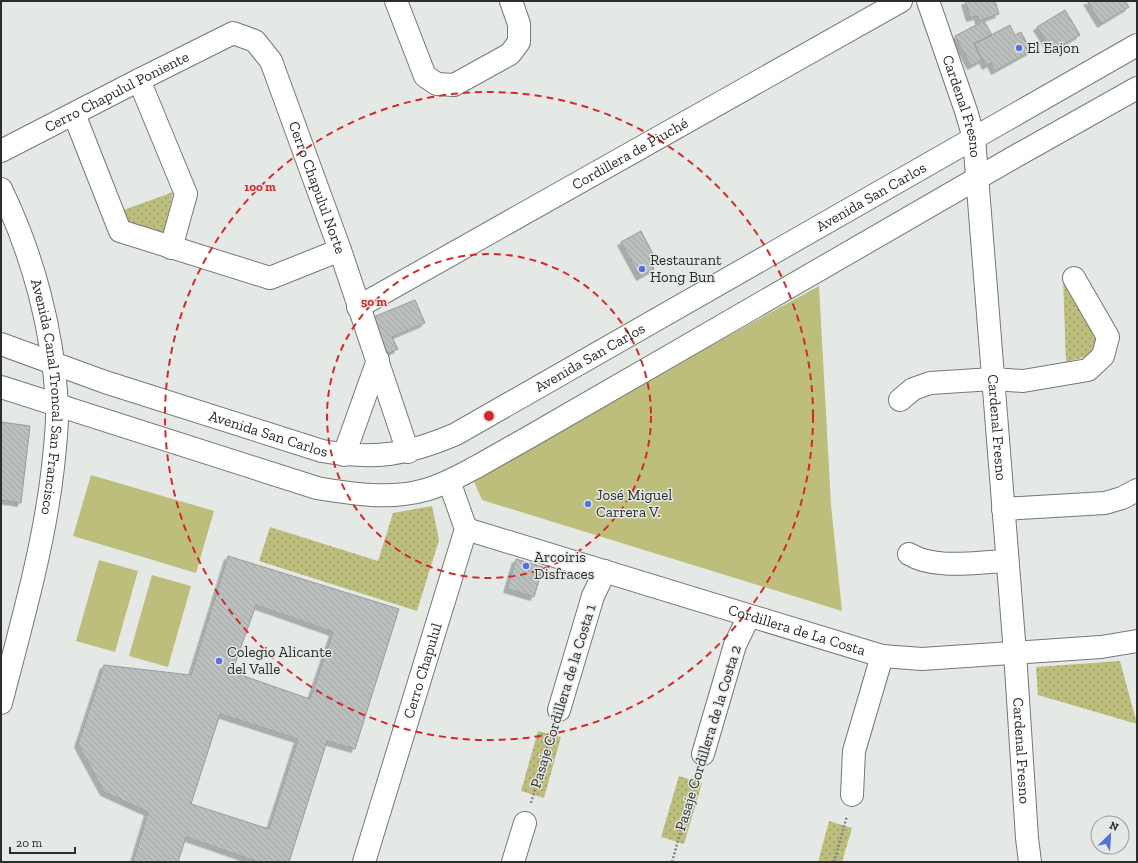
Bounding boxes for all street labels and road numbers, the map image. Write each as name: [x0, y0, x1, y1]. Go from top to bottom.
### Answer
street label: Cerro Chapulul Poniente: [42, 48, 192, 136]
street label: Cardenal Fresno: [938, 53, 985, 159]
street label: Cordillera de Piuché: [569, 114, 691, 194]
street label: Cerro Chapulul Norte: [285, 119, 350, 256]
street label: Avenida San Carlos: [813, 158, 929, 235]
street label: Avenida Canal Troncal San Francisco: [27, 277, 66, 517]
street label: Avenida San Carlos: [532, 319, 648, 396]
street label: Cardenal Fresno: [984, 374, 1010, 482]
street label: Avenida San Carlos: [206, 407, 329, 461]
street label: Cordillera de La Costa: [726, 601, 868, 659]
street label: Pasaje Cordillera de la Costa 1: [526, 602, 600, 790]
street label: Cerro Chapulul: [399, 621, 446, 721]
street label: Pasaje Cordillera de la Costa 2: [671, 643, 745, 833]
street label: Cardenal Fresno: [1009, 697, 1034, 805]

